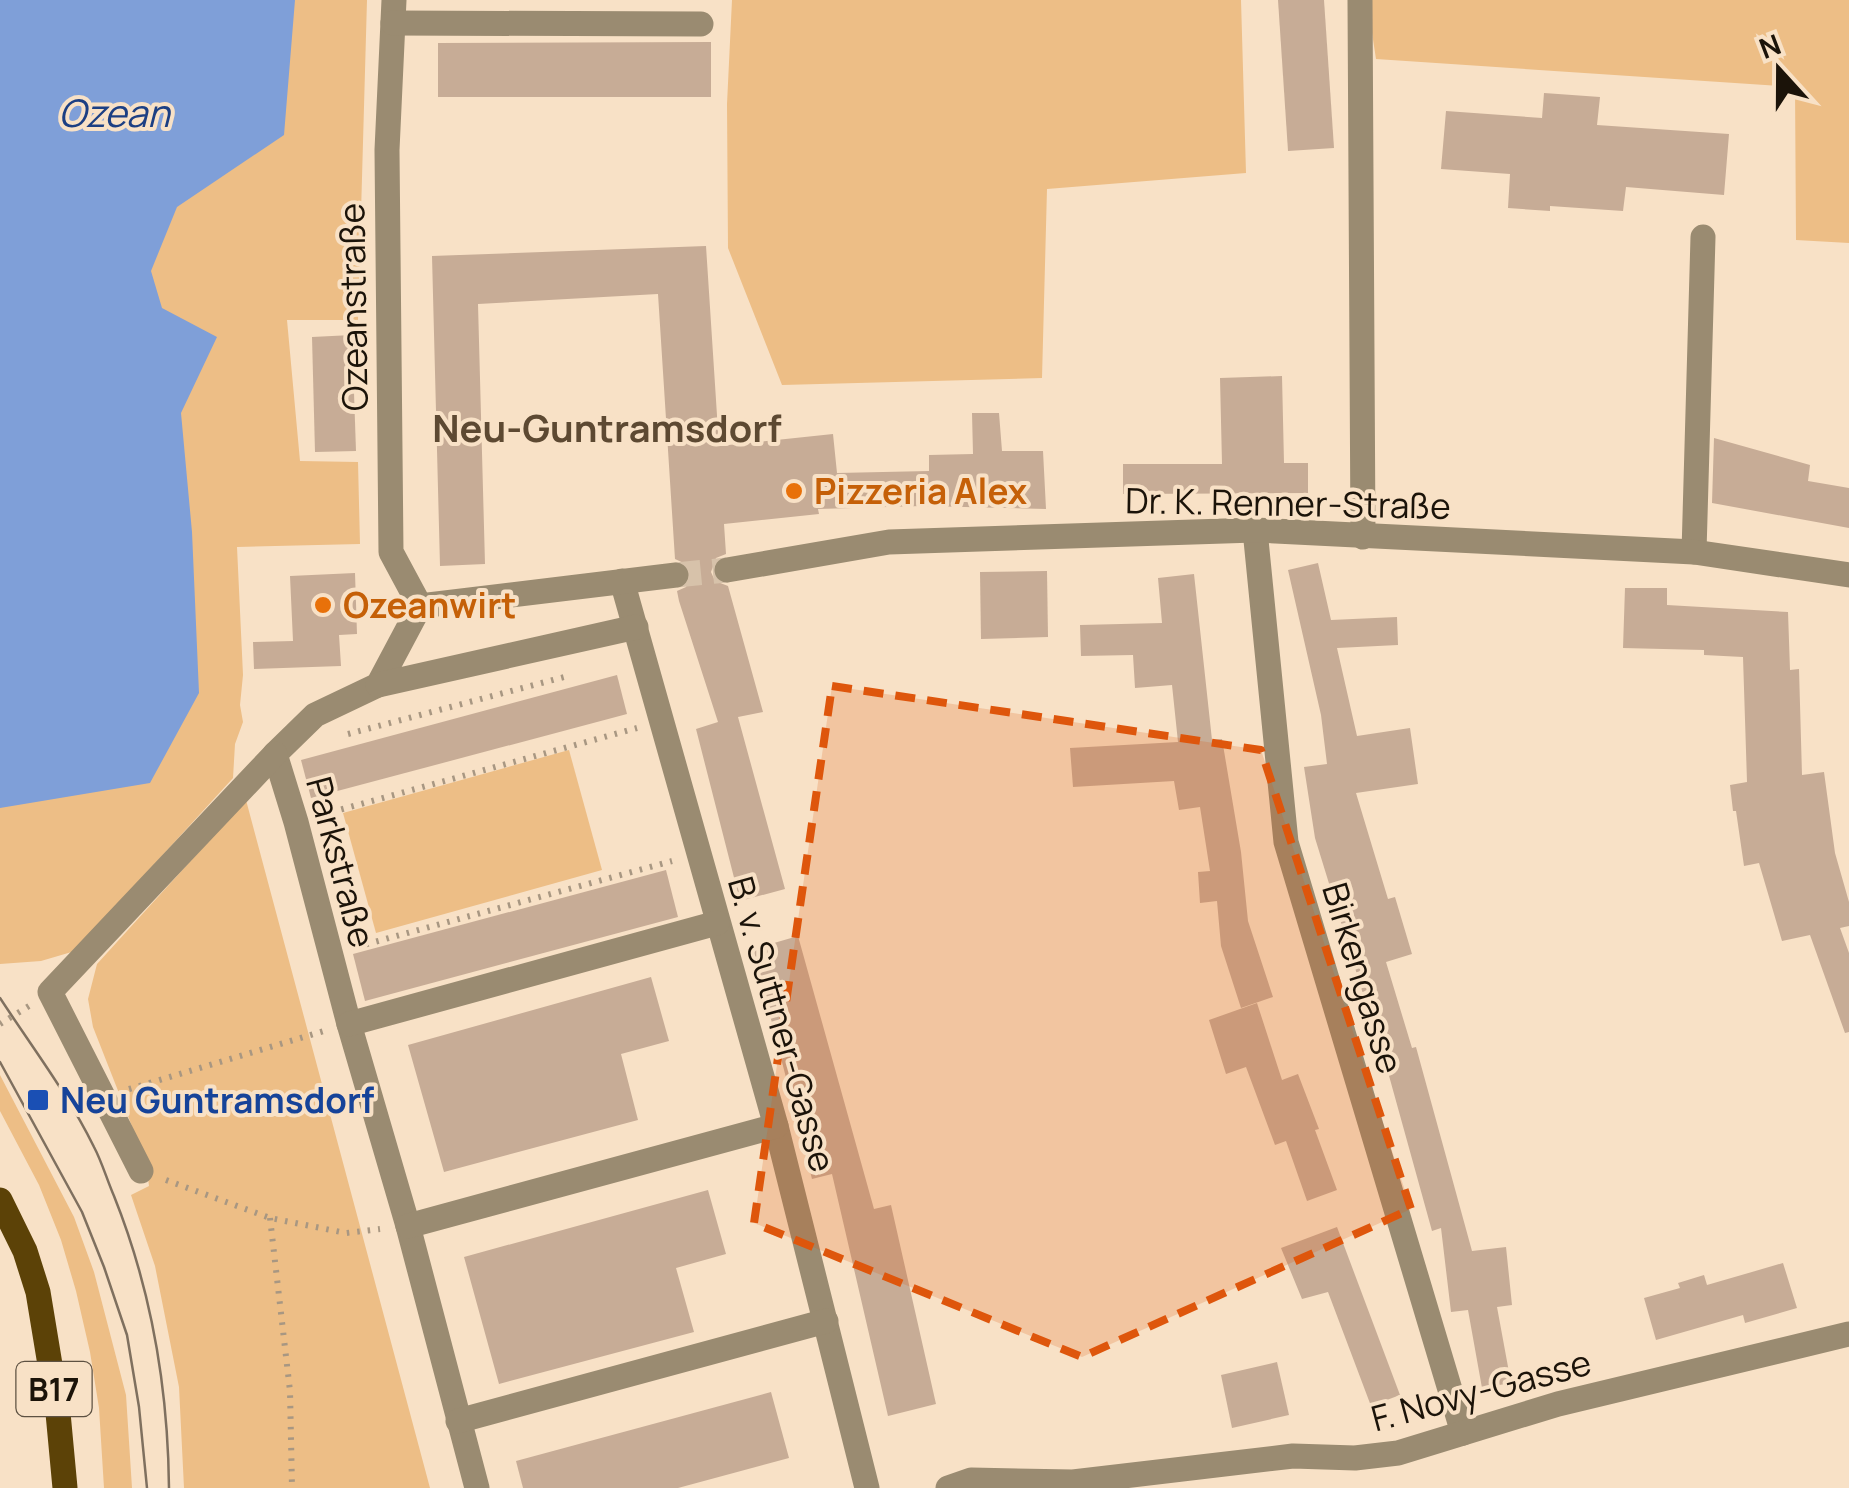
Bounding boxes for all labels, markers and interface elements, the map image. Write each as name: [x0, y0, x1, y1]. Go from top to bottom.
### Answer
north arrow: [1729, 20, 1829, 120]
text: N: [1753, 24, 1786, 67]
water label: Ozean: [58, 86, 171, 138]
street label: Ozeanstraße: [327, 203, 379, 411]
district label: Neu-Guntramsdorf: [432, 401, 782, 453]
place label: Pizzeria Alex: [814, 467, 1028, 515]
street label: Dr. K. Renner-Straße: [1125, 476, 1451, 530]
marker: Pizzeria Alex: [783, 480, 805, 502]
place label: Ozeanwirt: [343, 581, 516, 629]
marker: Ozeanwirt: [312, 594, 334, 616]
street label: Parkstraße: [295, 771, 387, 953]
street label: B. v. Suttner-Gasse: [717, 871, 847, 1177]
street label: Birkengasse: [1311, 877, 1415, 1079]
place label: Neu Guntramsdorf: [60, 1076, 374, 1124]
marker: Neu Guntramsdorf: [25, 1087, 51, 1113]
street label: F. Novy-Gasse: [1366, 1338, 1596, 1442]
road number: B17: [17, 1362, 92, 1416]

